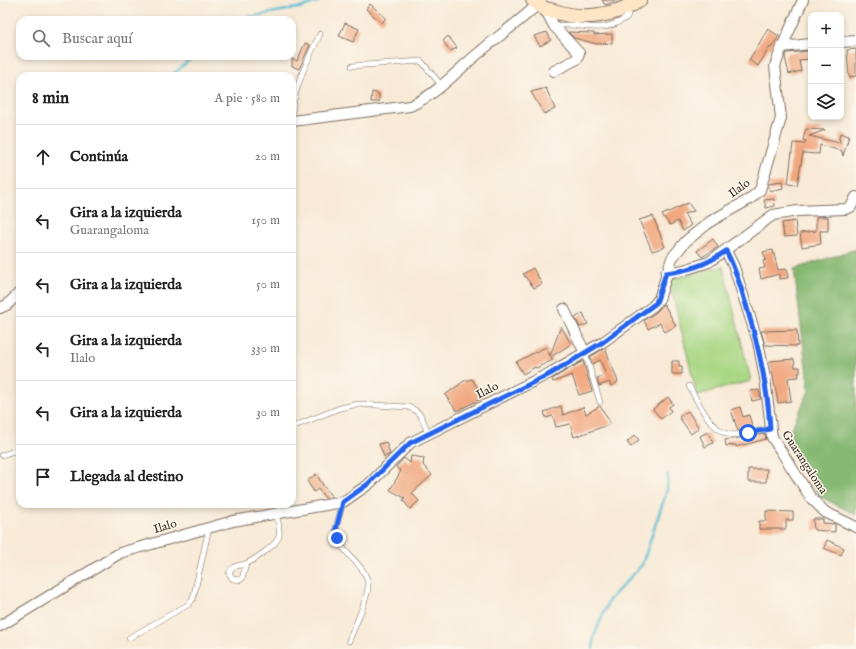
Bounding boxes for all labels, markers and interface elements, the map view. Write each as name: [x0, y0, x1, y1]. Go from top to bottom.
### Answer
map controls: [808, 12, 844, 120]
button: +: [808, 12, 844, 48]
search box: [16, 16, 296, 60]
icon: search: [30, 27, 52, 49]
text: Buscar aquí: [62, 29, 132, 48]
button: −: [808, 48, 844, 84]
button: layers: [808, 84, 844, 120]
text: 8 min: [32, 88, 69, 109]
text: A pie · 580 m: [214, 90, 280, 107]
icon: ahead: [32, 146, 54, 168]
text: Continúa: [70, 147, 128, 166]
text: 20 m: [255, 148, 280, 165]
street label: Ilalo: [725, 175, 754, 201]
text: Gira a la izquierda: [70, 203, 182, 222]
icon: left: [32, 210, 54, 232]
text: 150 m: [251, 212, 280, 229]
text: Guarangaloma: [70, 222, 149, 239]
icon: left: [32, 274, 54, 296]
text: Gira a la izquierda: [70, 275, 182, 294]
text: 50 m: [256, 276, 280, 293]
text: Gira a la izquierda: [70, 331, 182, 350]
icon: left: [32, 338, 54, 360]
text: 330 m: [251, 340, 280, 357]
text: Ilalo: [70, 350, 95, 367]
street label: Ilalo: [473, 378, 501, 402]
icon: left: [32, 402, 54, 424]
text: Gira a la izquierda: [70, 403, 182, 422]
text: 30 m: [256, 404, 280, 421]
route start: [739, 424, 757, 442]
street label: Guarangaloma: [778, 428, 831, 498]
icon: arrive: [32, 466, 54, 488]
text: Llegada al destino: [70, 467, 183, 486]
street label: Ilalo: [152, 516, 179, 537]
route end: [328, 529, 346, 547]

